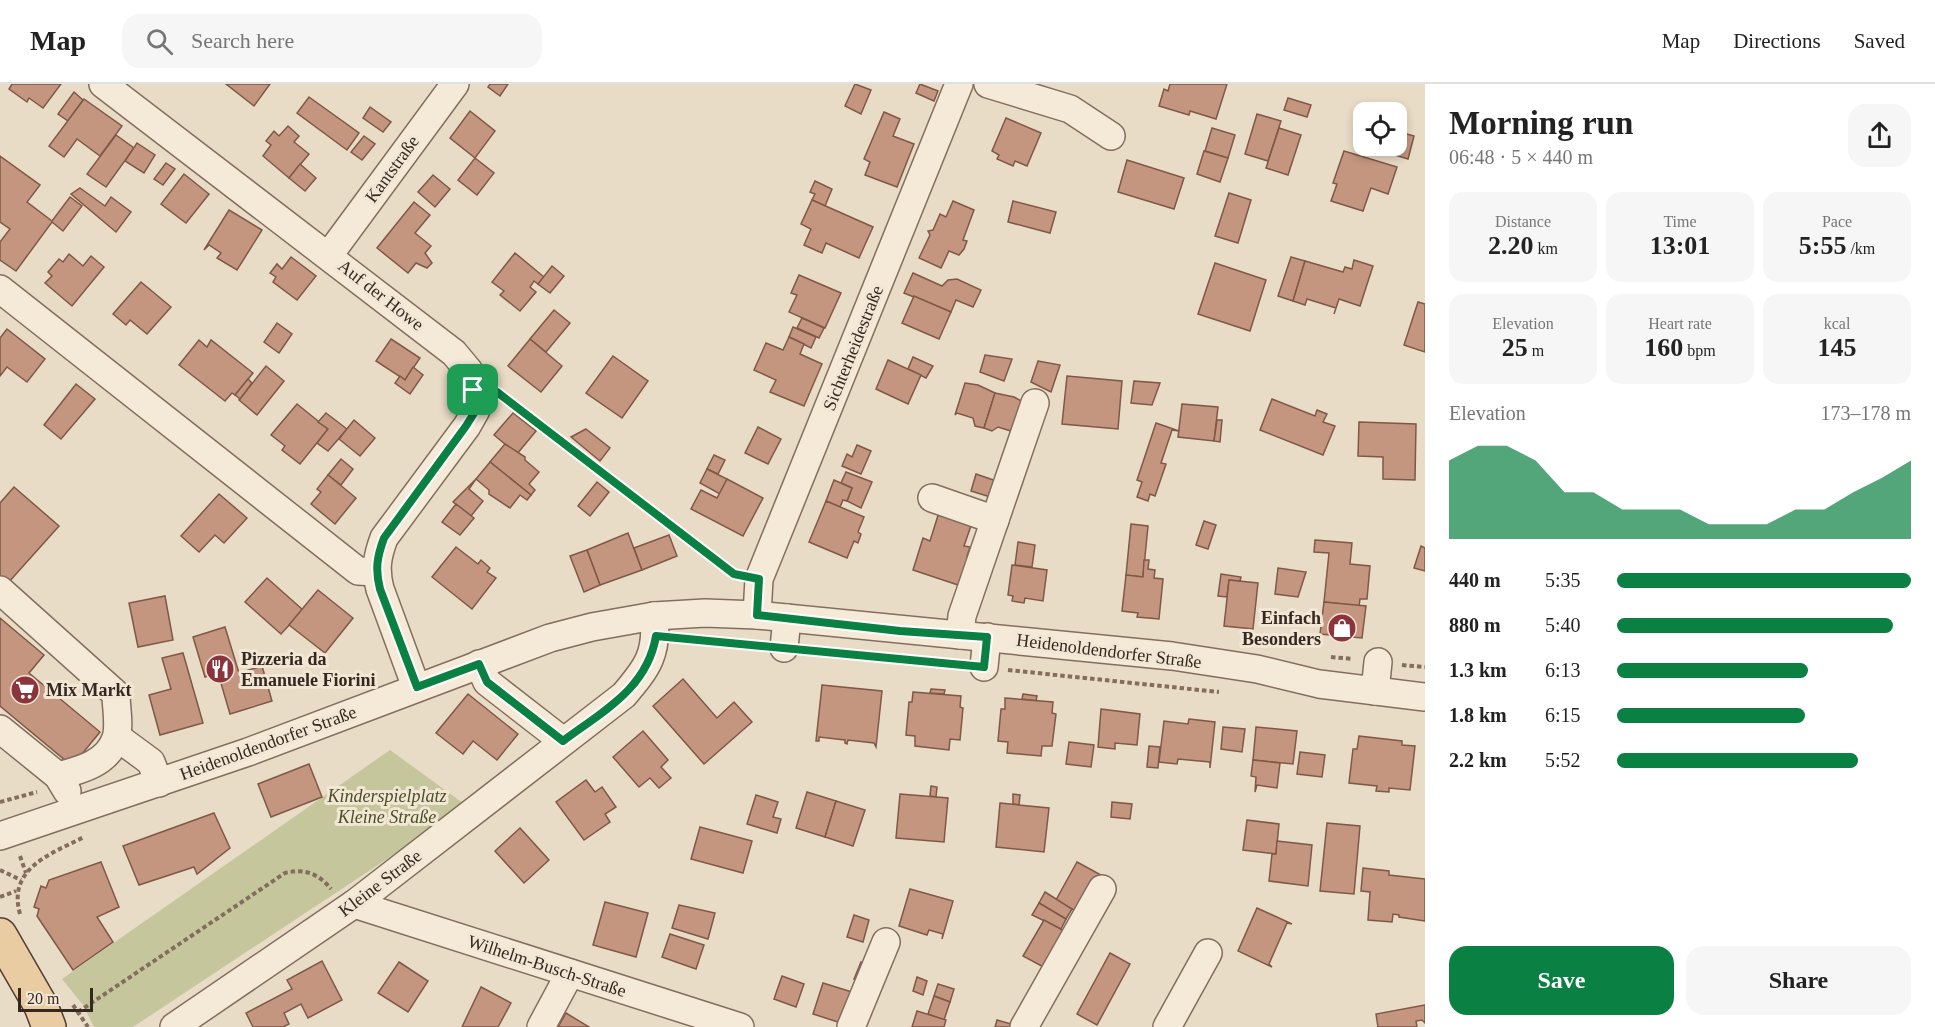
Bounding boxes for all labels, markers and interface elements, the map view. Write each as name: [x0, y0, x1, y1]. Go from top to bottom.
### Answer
search box: [122, 14, 542, 68]
text: Map: [30, 25, 86, 56]
icon: search: [143, 25, 176, 58]
text: Search here: [191, 28, 294, 53]
text: Map: [1662, 29, 1700, 53]
text: Directions: [1733, 29, 1821, 53]
text: Saved: [1854, 29, 1905, 53]
map controls: [1353, 102, 1407, 156]
button: locate: [1353, 102, 1407, 156]
button: share: [1848, 104, 1911, 167]
text: Morning run: [1449, 105, 1633, 141]
street label: Kantstraße: [361, 132, 423, 206]
text: 06:48 · 5 × 440 m: [1449, 146, 1593, 168]
text: Distance: [1495, 213, 1551, 230]
text: Time: [1663, 213, 1697, 230]
text: Pace: [1822, 213, 1852, 230]
text: 2.20: [1488, 231, 1534, 260]
text: 13:01: [1650, 231, 1710, 260]
text: 5:55: [1799, 231, 1846, 260]
text: km: [1534, 240, 1558, 257]
text: /km: [1846, 240, 1875, 257]
street label: Auf der Howe: [334, 255, 428, 335]
street label: Sichterheidestraße: [819, 283, 887, 413]
text: Elevation: [1492, 315, 1554, 332]
text: Heart rate: [1648, 315, 1712, 332]
text: kcal: [1824, 315, 1850, 332]
text: 25: [1502, 333, 1528, 362]
text: 160: [1644, 333, 1683, 362]
text: 145: [1818, 333, 1857, 362]
text: m: [1528, 342, 1544, 359]
text: bpm: [1683, 342, 1716, 359]
pin: [447, 364, 498, 415]
icon: arrive: [456, 373, 489, 406]
text: Elevation: [1449, 402, 1526, 424]
text: 173–178 m: [1820, 402, 1911, 424]
text: 440 m: [1449, 569, 1501, 591]
text: 5:35: [1545, 569, 1581, 591]
place label: Einfach Besonders: [1242, 608, 1321, 649]
shop icon: Einfach Besonders: [1326, 612, 1358, 644]
text: 880 m: [1449, 614, 1501, 636]
text: 5:40: [1545, 614, 1581, 636]
street label: Heidenoldendorfer Straße: [1015, 630, 1203, 672]
place label: Pizzeria da Emanuele Fiorini: [241, 649, 376, 690]
restaurant icon: Pizzeria da Emanuele Fiorini: [204, 653, 236, 685]
text: 1.3 km: [1449, 659, 1507, 681]
text: 6:13: [1545, 659, 1581, 681]
supermarket icon: Mix Markt: [9, 674, 41, 706]
place label: Mix Markt: [46, 680, 131, 700]
street label: Heidenoldendorfer Straße: [177, 702, 359, 784]
text: 1.8 km: [1449, 704, 1507, 726]
text: 6:15: [1545, 704, 1581, 726]
text: 2.2 km: [1449, 749, 1507, 771]
text: 5:52: [1545, 749, 1581, 771]
park label: Kinderspielplatz Kleine Straße: [326, 786, 447, 827]
street label: Kleine Straße: [335, 845, 425, 921]
street label: Wilhelm-Busch-Straße: [465, 931, 629, 1001]
button: Save: [1449, 946, 1674, 1015]
button: Share: [1686, 946, 1911, 1015]
scale bar: [18, 985, 93, 1012]
text: 20 m: [27, 990, 59, 1007]

